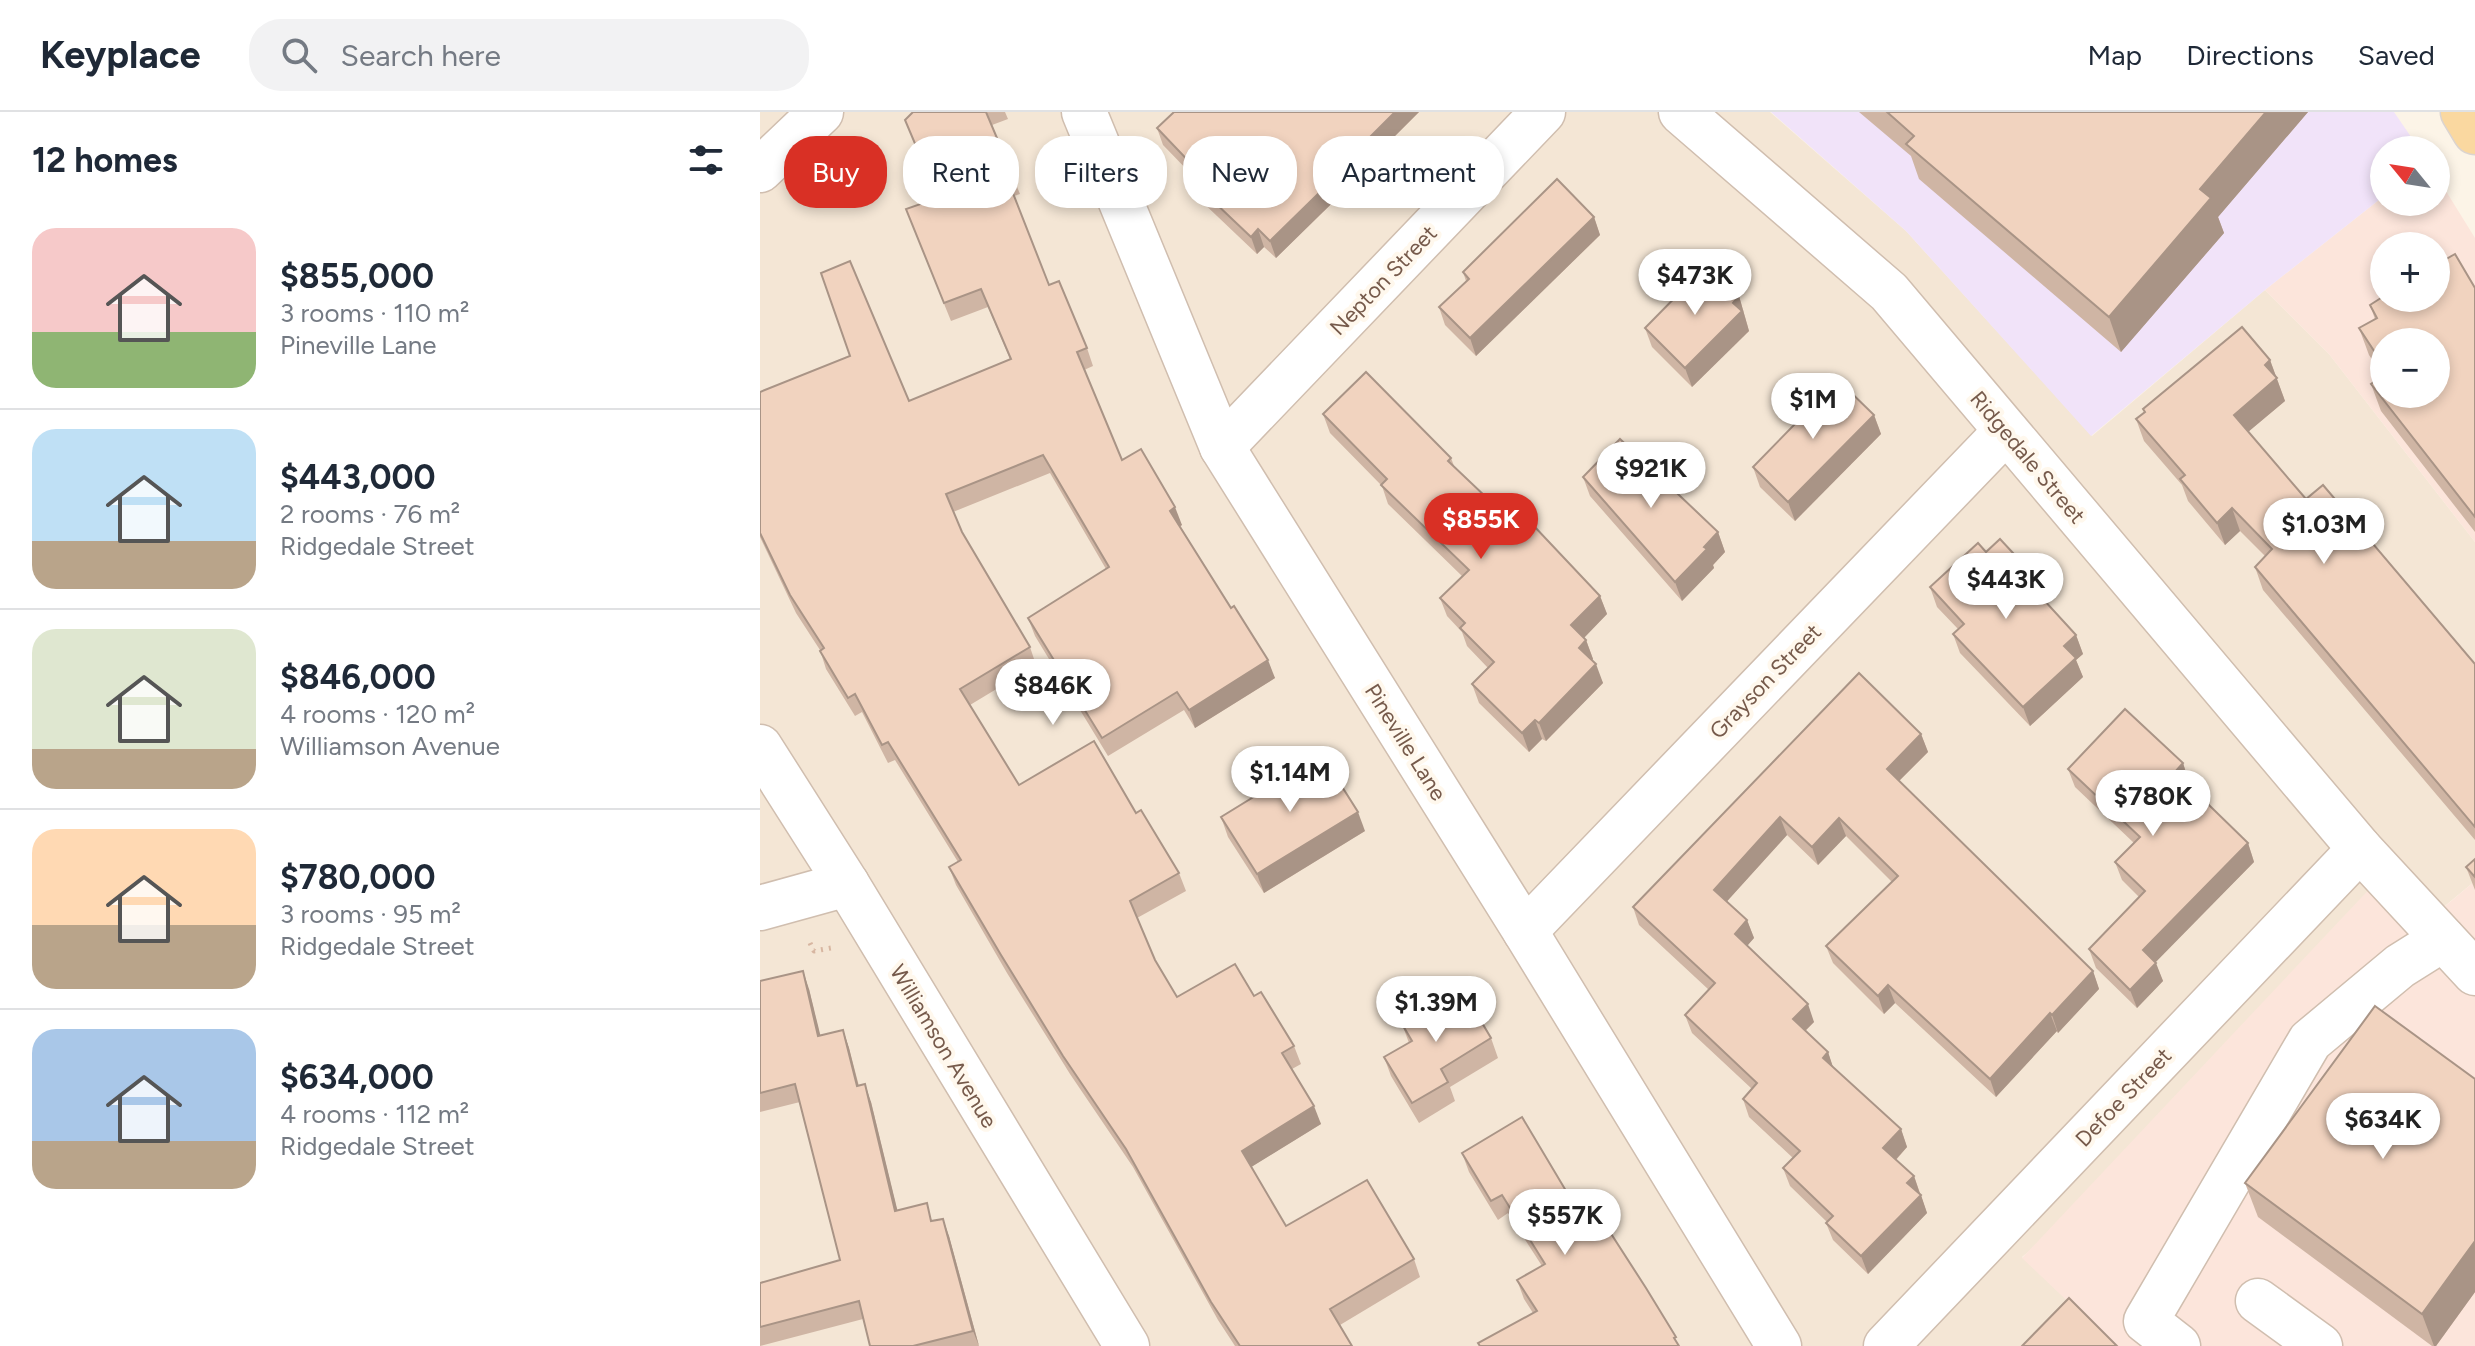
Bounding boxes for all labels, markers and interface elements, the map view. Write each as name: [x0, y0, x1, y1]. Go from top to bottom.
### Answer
search box: [249, 19, 809, 91]
text: Keyplace: [40, 32, 201, 78]
icon: search: [277, 33, 321, 77]
text: Search here: [341, 37, 501, 74]
text: Map: [2088, 38, 2142, 72]
text: Directions: [2186, 38, 2314, 72]
text: Saved: [2358, 38, 2435, 72]
chip: Buy: [784, 136, 887, 208]
chip: Rent: [903, 136, 1019, 208]
chip: Filters: [1035, 136, 1167, 208]
chip: New: [1183, 136, 1297, 208]
chip: Apartment: [1313, 136, 1504, 208]
north arrow: [2370, 136, 2450, 216]
map controls: [2370, 136, 2450, 408]
icon: filters: [684, 138, 728, 182]
text: 12 homes: [32, 140, 178, 181]
street label: Nepton Street: [1324, 220, 1443, 341]
button: +: [2370, 232, 2450, 312]
pin: $473K: [1639, 249, 1751, 317]
text: $855,000: [280, 256, 434, 297]
text: $473K: [1656, 259, 1734, 291]
icon: home: [96, 260, 192, 356]
text: 3 rooms · 110 m²: [280, 297, 469, 329]
button: −: [2370, 328, 2450, 408]
text: Pineville Lane: [280, 329, 437, 361]
pin: $1M: [1774, 373, 1852, 441]
text: $1M: [1789, 383, 1837, 415]
street label: Ridgedale Street: [1964, 386, 2091, 529]
pin: $921K: [1595, 442, 1707, 510]
text: $921K: [1615, 452, 1687, 484]
text: $443,000: [280, 457, 436, 498]
icon: home: [96, 461, 192, 557]
pin: $855K: [1425, 493, 1537, 561]
text: 2 rooms · 76 m²: [280, 498, 460, 530]
pin: $1.03M: [2259, 498, 2389, 566]
text: $855K: [1442, 503, 1520, 535]
text: $1.03M: [2281, 508, 2367, 540]
text: Ridgedale Street: [280, 530, 475, 562]
pin: $443K: [1950, 553, 2062, 621]
text: $443K: [1966, 563, 2046, 595]
street label: Grayson Street: [1704, 618, 1827, 744]
text: $846,000: [280, 657, 436, 698]
pin: $846K: [997, 659, 1109, 727]
icon: home: [96, 661, 192, 757]
text: $846K: [1013, 669, 1093, 701]
street label: Pineville Lane: [1359, 679, 1452, 806]
text: 4 rooms · 120 m²: [280, 698, 475, 730]
text: Williamson Avenue: [280, 730, 500, 762]
pin: $1.14M: [1225, 746, 1355, 814]
text: $1.14M: [1249, 756, 1331, 788]
pin: $780K: [2097, 770, 2209, 838]
text: $780K: [2114, 780, 2192, 812]
text: $780,000: [280, 857, 435, 898]
icon: home: [96, 861, 192, 957]
text: 3 rooms · 95 m²: [280, 898, 461, 930]
text: Ridgedale Street: [280, 930, 475, 962]
street label: Williamson Avenue: [884, 960, 1003, 1133]
pin: $1.39M: [1371, 976, 1501, 1044]
text: $1.39M: [1394, 986, 1478, 1018]
street label: Defoe Street: [2070, 1042, 2177, 1152]
text: $634,000: [280, 1057, 434, 1098]
icon: home: [96, 1061, 192, 1157]
pin: $634K: [2327, 1093, 2439, 1161]
text: 4 rooms · 112 m²: [280, 1098, 469, 1130]
text: $634K: [2344, 1103, 2422, 1135]
text: Ridgedale Street: [280, 1130, 475, 1162]
pin: $557K: [1509, 1189, 1621, 1257]
text: $557K: [1527, 1199, 1603, 1231]

